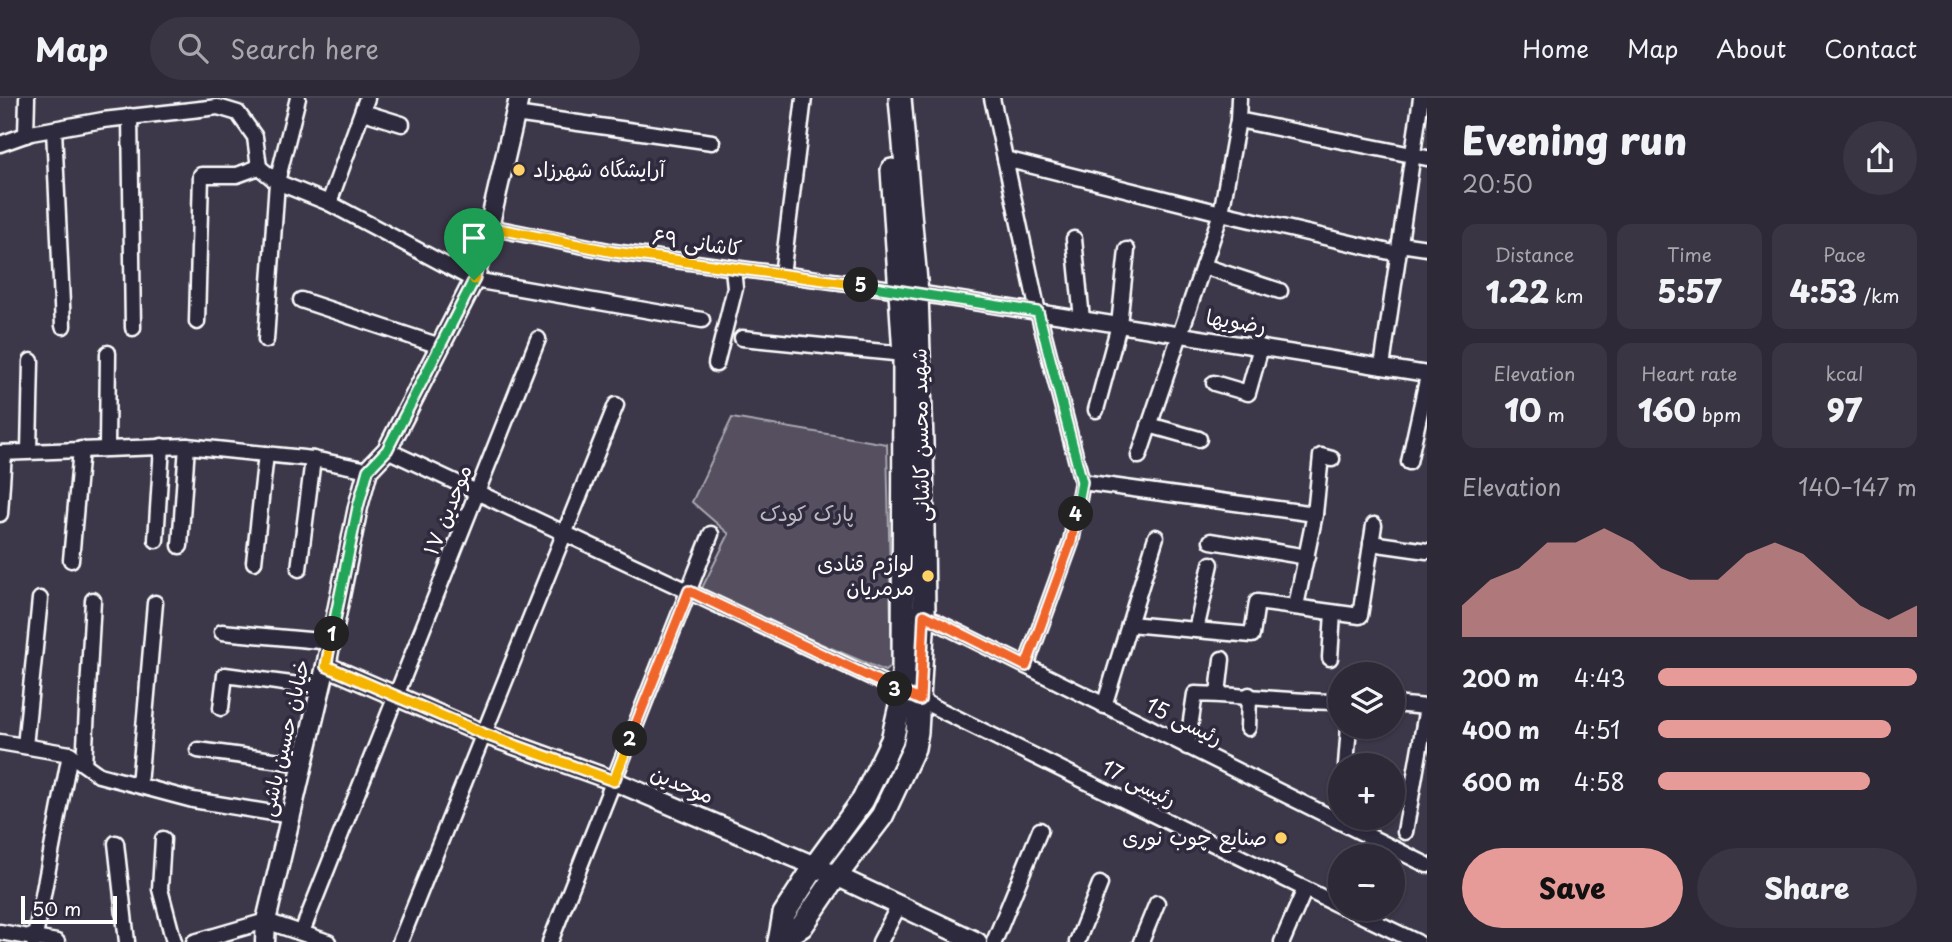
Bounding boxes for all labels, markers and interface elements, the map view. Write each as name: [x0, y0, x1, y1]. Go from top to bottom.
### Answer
search box: [150, 17, 640, 80]
text: Map: [35, 23, 108, 73]
icon: search: [174, 29, 212, 67]
text: Search here: [230, 29, 379, 68]
text: Home: [1522, 30, 1589, 66]
text: Map: [1627, 30, 1678, 66]
text: About: [1716, 30, 1786, 66]
text: Contact: [1824, 30, 1917, 66]
text: Evening run: [1462, 111, 1687, 168]
button: share: [1843, 121, 1917, 195]
place label: آرایشگاه شهرزاد: [533, 152, 666, 184]
marker: آرایشگاه شهرزاد: [511, 162, 527, 178]
text: 20:50: [1462, 166, 1533, 201]
pin: [444, 208, 504, 280]
icon: arrive: [455, 219, 493, 257]
street label: کاشانی ۶۹: [650, 219, 744, 263]
text: Distance: [1495, 240, 1574, 268]
text: Time: [1667, 240, 1712, 268]
text: Pace: [1823, 240, 1866, 268]
pin: 5: [844, 268, 878, 302]
text: 1.22: [1485, 268, 1549, 313]
text: 5:57: [1658, 268, 1722, 313]
text: 4:53: [1789, 268, 1857, 313]
text: 5: [854, 270, 867, 298]
text: km: [1549, 281, 1584, 309]
text: /km: [1857, 281, 1900, 309]
street label: رضویها: [1204, 299, 1269, 341]
street label: شهید محسن کاشانی: [901, 348, 937, 522]
text: Elevation: [1494, 359, 1575, 387]
text: Heart rate: [1642, 359, 1737, 387]
text: kcal: [1826, 359, 1863, 387]
text: 10: [1504, 387, 1541, 432]
text: 160: [1638, 387, 1696, 432]
text: 97: [1827, 387, 1862, 432]
text: m: [1541, 400, 1565, 428]
text: bpm: [1696, 400, 1741, 428]
street label: موحدین ۱۷: [414, 459, 479, 559]
text: Elevation: [1462, 469, 1561, 504]
text: 140–147 m: [1798, 469, 1917, 504]
park label: پارک کودک: [760, 496, 854, 528]
pin: 4: [1058, 496, 1094, 532]
text: 4: [1069, 499, 1082, 527]
place label: لوازم قنادی مرمریان: [817, 546, 914, 602]
marker: لوازم قنادی مرمریان: [920, 568, 936, 584]
pin: 1: [314, 616, 350, 652]
text: 1: [327, 619, 336, 647]
street label: خیابان حسین باشی: [249, 656, 317, 819]
text: 200 m: [1462, 660, 1539, 695]
text: 4:43: [1574, 660, 1626, 695]
map controls: [1328, 662, 1405, 921]
button: layers: [1328, 662, 1405, 739]
pin: 3: [878, 672, 912, 706]
text: 3: [888, 674, 901, 702]
street label: رئیسی 15: [1141, 688, 1229, 753]
text: 400 m: [1462, 712, 1540, 747]
text: 4:51: [1574, 712, 1620, 747]
pin: 2: [612, 722, 648, 756]
text: 2: [623, 724, 636, 752]
street label: رئیسی 17: [1097, 750, 1183, 814]
button: +: [1328, 753, 1405, 830]
street label: موحدین: [646, 756, 719, 811]
text: 600 m: [1462, 764, 1540, 799]
text: 4:58: [1574, 764, 1625, 799]
place label: صنایع چوب نوری: [1122, 820, 1267, 853]
marker: صنایع چوب نوری: [1273, 830, 1289, 846]
button: −: [1328, 844, 1405, 921]
button: Save: [1462, 848, 1683, 928]
button: Share: [1697, 848, 1917, 928]
scale bar: [21, 893, 117, 925]
text: 50 m: [32, 894, 81, 922]

